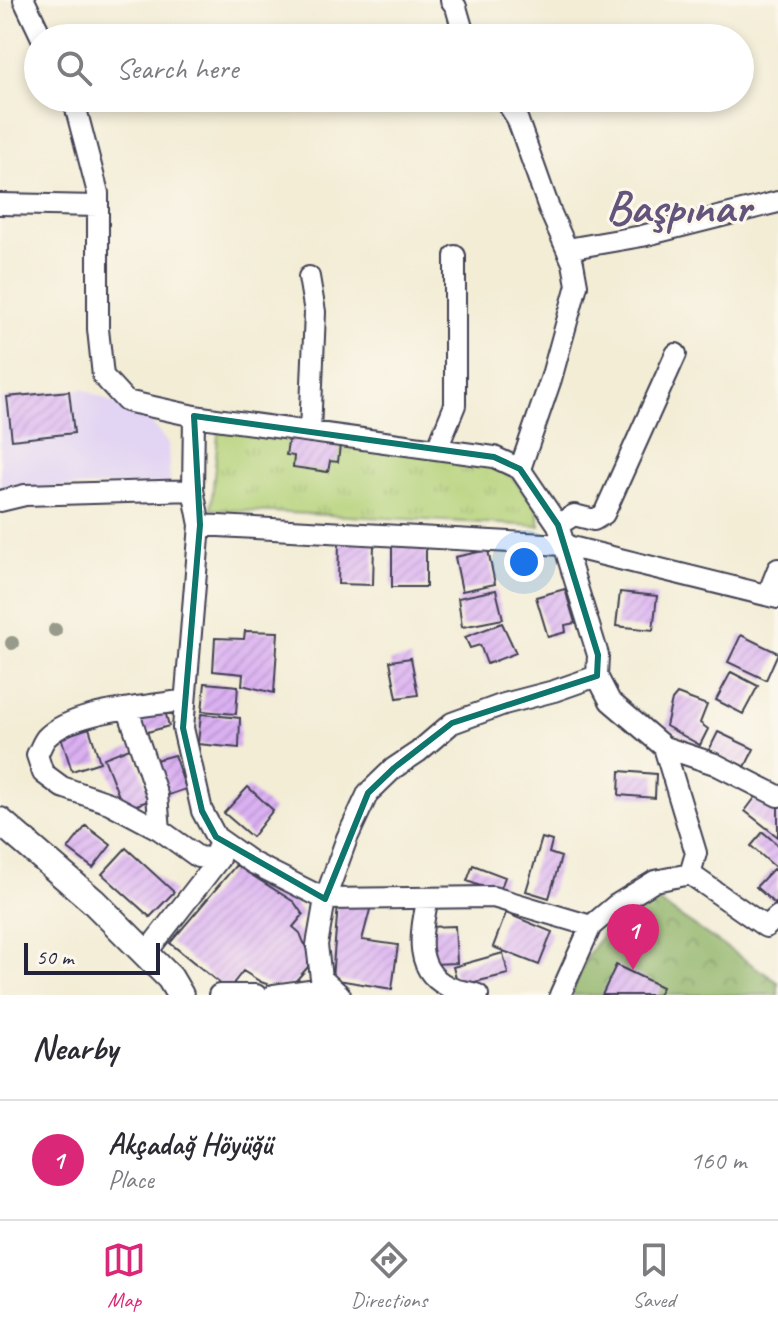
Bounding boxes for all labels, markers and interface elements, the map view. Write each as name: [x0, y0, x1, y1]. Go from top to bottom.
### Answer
search box: [24, 24, 754, 112]
icon: search: [52, 46, 96, 90]
text: Search here: [116, 49, 238, 87]
district label: Başpınar: [606, 179, 755, 237]
your location: [504, 542, 544, 582]
pin: 1: [607, 904, 659, 970]
scale bar: [24, 939, 160, 975]
text: 50 m: [36, 943, 73, 971]
text: Nearby: [32, 1026, 118, 1069]
text: Akçadağ Höyüğü: [108, 1125, 272, 1163]
text: 1: [52, 1144, 64, 1177]
text: 160 m: [690, 1144, 746, 1177]
text: Place: [108, 1163, 154, 1196]
tab: Map: [102, 1238, 146, 1314]
tab: Directions: [351, 1238, 427, 1314]
tab: Saved: [632, 1238, 676, 1314]

